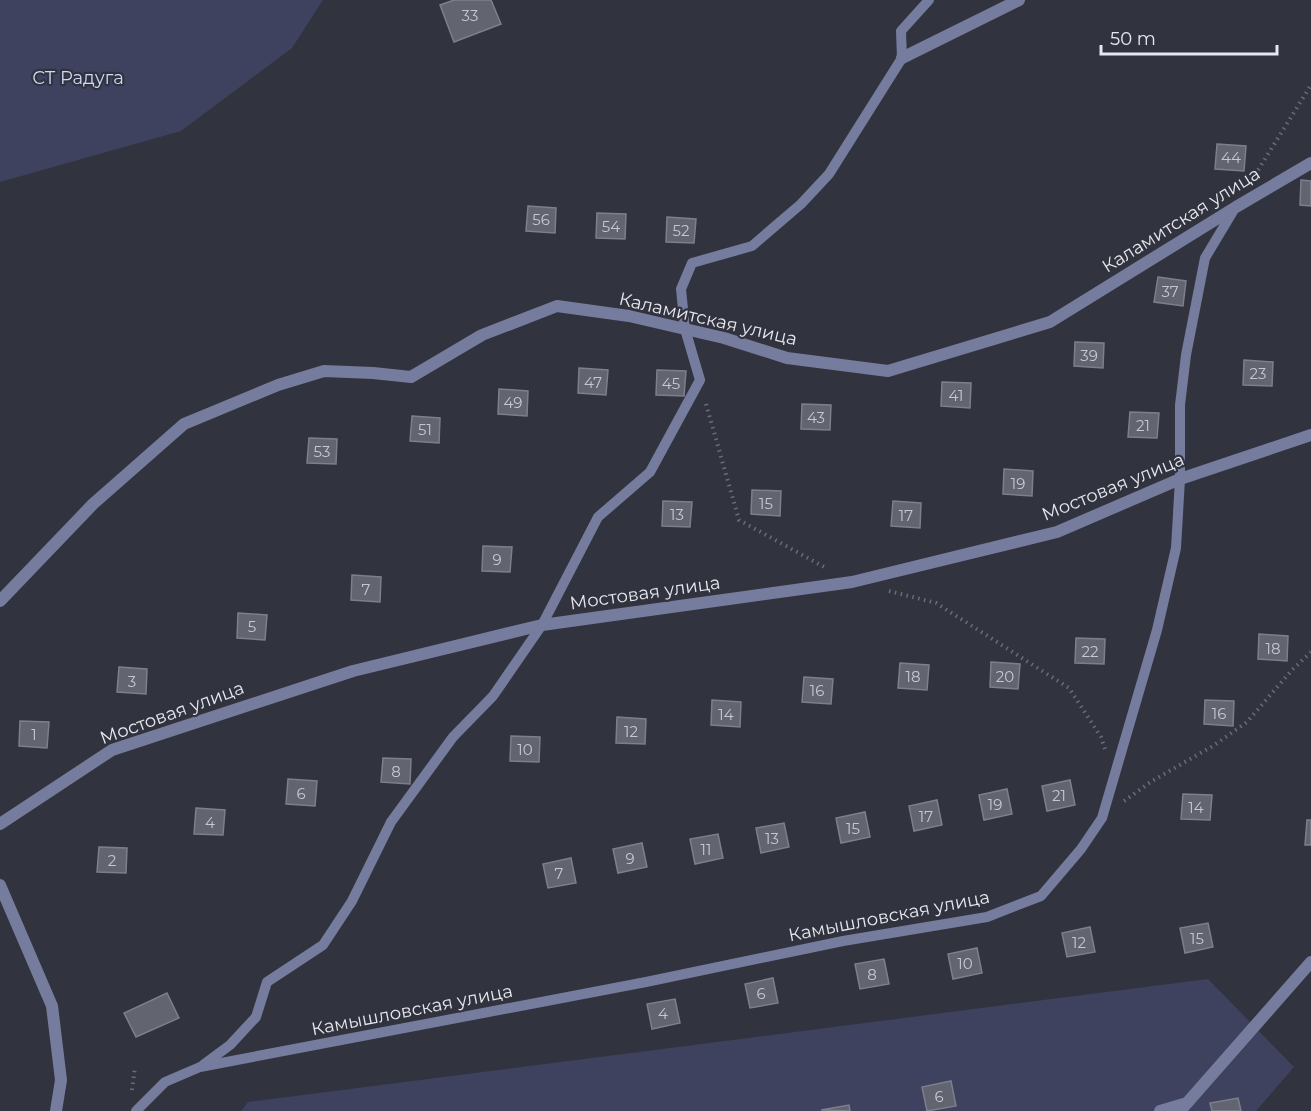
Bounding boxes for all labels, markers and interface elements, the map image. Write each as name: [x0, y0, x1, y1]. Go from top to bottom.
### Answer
house number: 33: [462, 6, 478, 25]
scale bar: [1101, 18, 1276, 56]
text: 50 m: [1110, 28, 1156, 50]
park label: СТ Радуга: [32, 67, 124, 89]
house number: 44: [1221, 148, 1241, 167]
street label: Каламитская улица: [1098, 162, 1264, 278]
house number: 56: [532, 210, 550, 229]
house number: 54: [602, 217, 620, 236]
house number: 52: [673, 221, 689, 240]
house number: 37: [1161, 282, 1179, 301]
street label: Каламитская улица: [617, 288, 799, 350]
house number: 39: [1080, 346, 1098, 365]
house number: 23: [1250, 364, 1266, 383]
house number: 47: [584, 373, 602, 392]
house number: 45: [662, 374, 680, 393]
house number: 41: [949, 386, 963, 405]
house number: 49: [504, 393, 522, 412]
house number: 43: [807, 408, 825, 427]
house number: 21: [1136, 416, 1150, 435]
house number: 51: [418, 420, 432, 439]
house number: 53: [314, 442, 330, 461]
street label: Мостовая улица: [1039, 448, 1187, 526]
house number: 19: [1011, 474, 1025, 493]
house number: 15: [759, 494, 773, 513]
house number: 13: [670, 505, 684, 524]
house number: 17: [899, 506, 913, 525]
house number: 9: [492, 550, 502, 569]
street label: Мостовая улица: [568, 572, 722, 614]
house number: 7: [362, 580, 371, 599]
house number: 5: [248, 617, 256, 636]
house number: 18: [1266, 639, 1281, 658]
house number: 22: [1081, 642, 1099, 661]
house number: 18: [906, 667, 921, 686]
house number: 20: [996, 667, 1014, 686]
house number: 3: [128, 672, 136, 691]
street label: Мостовая улица: [97, 677, 247, 749]
house number: 16: [810, 681, 824, 700]
house number: 16: [1212, 704, 1226, 723]
house number: 14: [718, 705, 734, 724]
house number: 12: [624, 722, 638, 741]
house number: 1: [31, 725, 37, 744]
house number: 10: [517, 740, 533, 759]
house number: 8: [391, 762, 401, 781]
house number: 6: [296, 784, 306, 803]
house number: 21: [1052, 786, 1066, 805]
house number: 19: [988, 795, 1002, 814]
house number: 14: [1188, 798, 1204, 817]
house number: 17: [919, 807, 933, 826]
house number: 4: [205, 813, 215, 832]
house number: 15: [846, 819, 860, 838]
house number: 13: [765, 829, 779, 848]
house number: 11: [701, 840, 711, 859]
house number: 9: [625, 849, 635, 868]
house number: 2: [108, 851, 116, 870]
house number: 7: [555, 864, 564, 883]
street label: Камышловская улица: [787, 886, 991, 946]
house number: 15: [1190, 929, 1204, 948]
house number: 12: [1072, 933, 1086, 952]
house number: 10: [957, 954, 973, 973]
house number: 8: [867, 965, 877, 984]
street label: Камышловская улица: [310, 980, 514, 1040]
house number: 6: [756, 984, 766, 1003]
house number: 4: [658, 1004, 668, 1023]
house number: 6: [934, 1087, 944, 1106]

